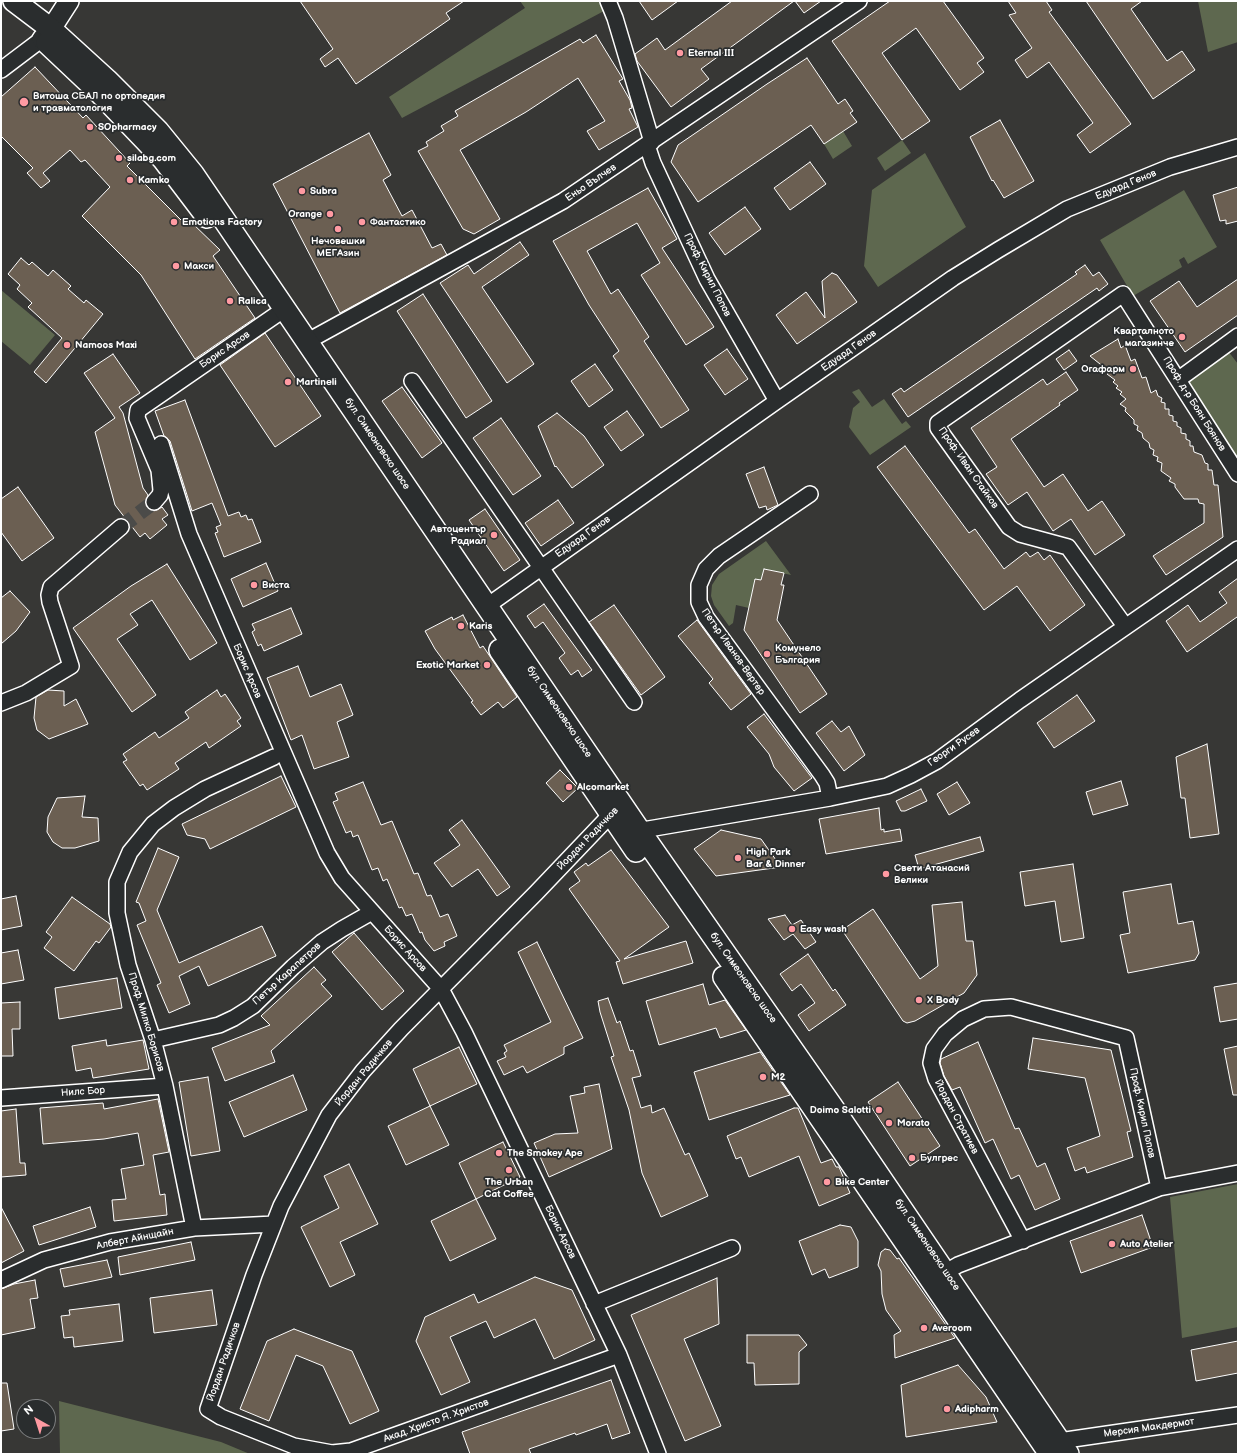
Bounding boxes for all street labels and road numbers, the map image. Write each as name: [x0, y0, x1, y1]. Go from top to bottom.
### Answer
street label: Еньо Вълчев: [563, 162, 619, 204]
street label: Едуард Генов: [1094, 167, 1158, 203]
street label: Проф. Кирил Попов: [681, 231, 733, 319]
street label: Едуард Генов: [819, 328, 879, 374]
street label: Борис Арсов: [198, 329, 252, 371]
street label: Проф. д-р Боян Боянов: [1160, 354, 1228, 454]
street label: бул. Симеоновско шосе: [342, 396, 412, 492]
street label: Проф. Иван Стайков: [935, 425, 1001, 511]
street label: Едуард Генов: [553, 514, 613, 560]
street label: Петър Иванов-Вертер: [698, 606, 768, 698]
street label: Борис Арсов: [230, 642, 264, 700]
street label: бул. Симеоновско шосе: [524, 664, 594, 760]
street label: Георги Русев: [926, 725, 982, 769]
street label: Йордан Радичков: [555, 805, 621, 873]
street label: Борис Арсов: [381, 923, 429, 975]
street label: бул. Симеоновско шосе: [707, 930, 779, 1026]
street label: Петър Карапетров: [250, 940, 324, 1008]
street label: Проф. Милко Борисов: [125, 971, 167, 1073]
street label: Йордан Радичков: [333, 1037, 395, 1109]
street label: Проф. Кирил Попов: [1127, 1067, 1157, 1159]
street label: Йордан Стратиев: [931, 1078, 981, 1156]
street label: Нилс Бор: [61, 1084, 105, 1100]
street label: бул. Симеоновско шосе: [892, 1197, 962, 1293]
street label: Борис Арсов: [542, 1203, 578, 1261]
street label: Алберт Айнщайн: [95, 1226, 175, 1252]
street label: Йордан Радичков: [205, 1321, 243, 1403]
street label: Акад. Христо Я. Христов: [382, 1396, 490, 1446]
street label: Мерсия Макдермот: [1103, 1416, 1195, 1440]

